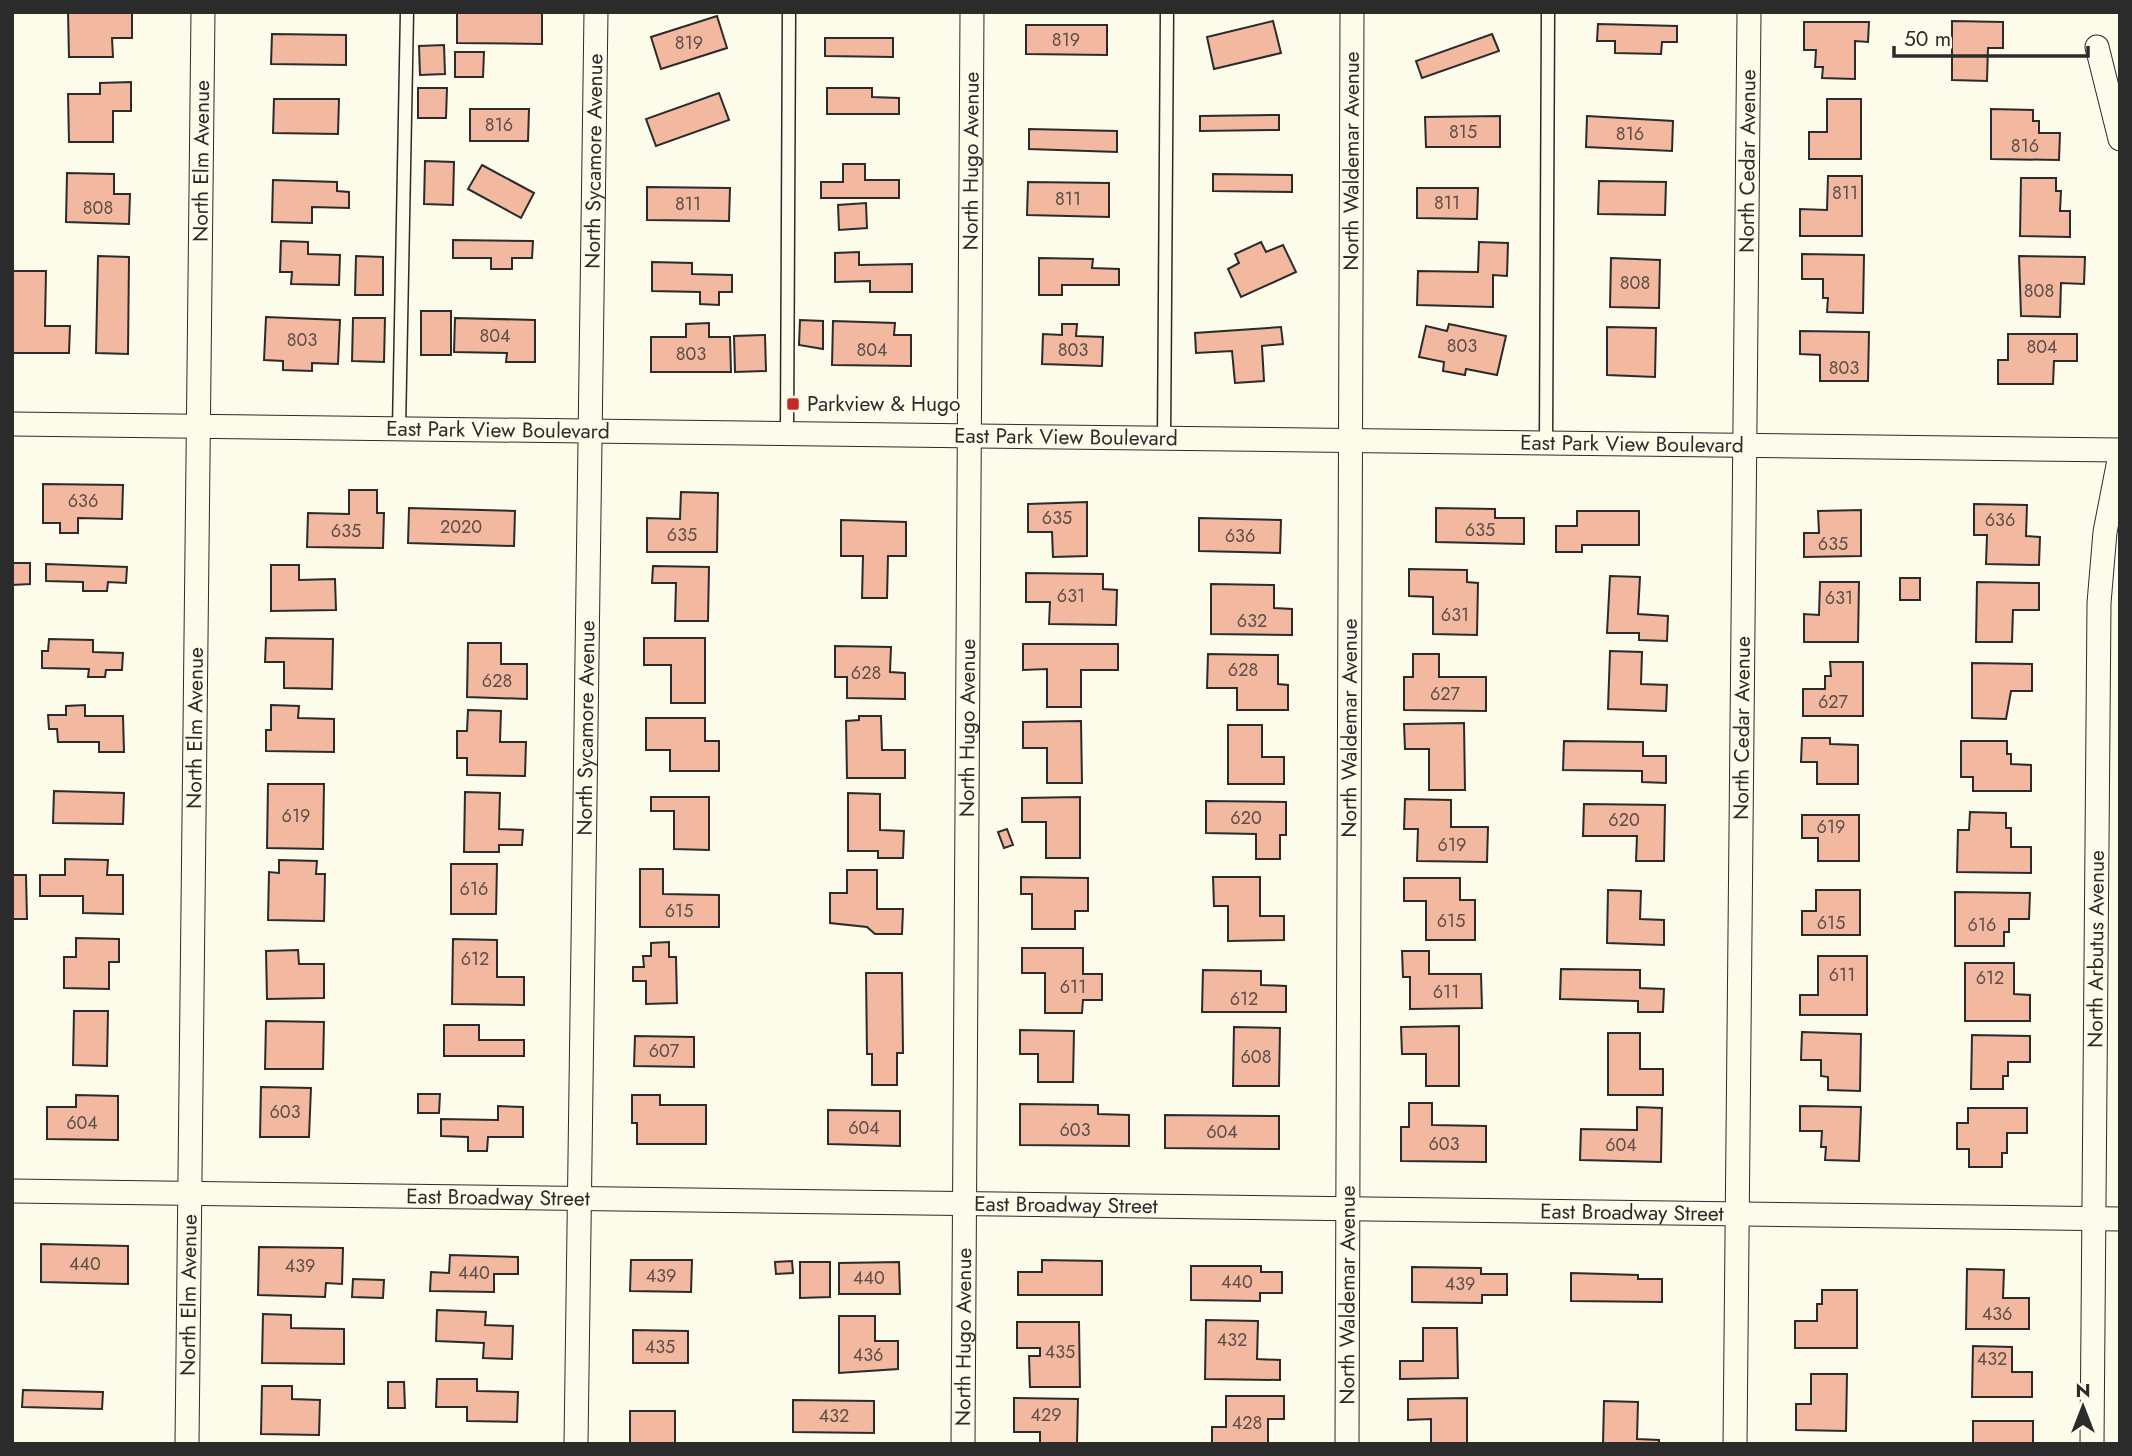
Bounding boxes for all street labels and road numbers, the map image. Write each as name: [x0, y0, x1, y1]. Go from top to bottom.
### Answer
street label: North Waldemar Avenue: [1336, 51, 1367, 271]
street label: North Sycamore Avenue: [577, 53, 610, 269]
street label: North Cedar Avenue: [1732, 69, 1763, 253]
street label: North Hugo Avenue: [956, 71, 987, 250]
street label: North Elm Avenue: [185, 80, 217, 242]
street label: East Park View Boulevard: [386, 414, 610, 446]
street label: East Park View Boulevard: [954, 421, 1178, 453]
street label: East Park View Boulevard: [1520, 428, 1744, 460]
street label: North Waldemar Avenue: [1334, 618, 1365, 838]
street label: North Sycamore Avenue: [569, 620, 603, 836]
street label: North Cedar Avenue: [1726, 636, 1758, 820]
street label: North Hugo Avenue: [952, 638, 983, 817]
street label: North Elm Avenue: [179, 647, 211, 809]
street label: North Arbutus Avenue: [2080, 850, 2112, 1048]
street label: East Broadway Street: [406, 1181, 590, 1214]
street label: North Waldemar Avenue: [1332, 1185, 1363, 1405]
street label: East Broadway Street: [974, 1189, 1158, 1221]
street label: East Broadway Street: [1540, 1196, 1724, 1229]
street label: North Elm Avenue: [173, 1214, 205, 1376]
street label: North Hugo Avenue: [948, 1247, 979, 1426]

